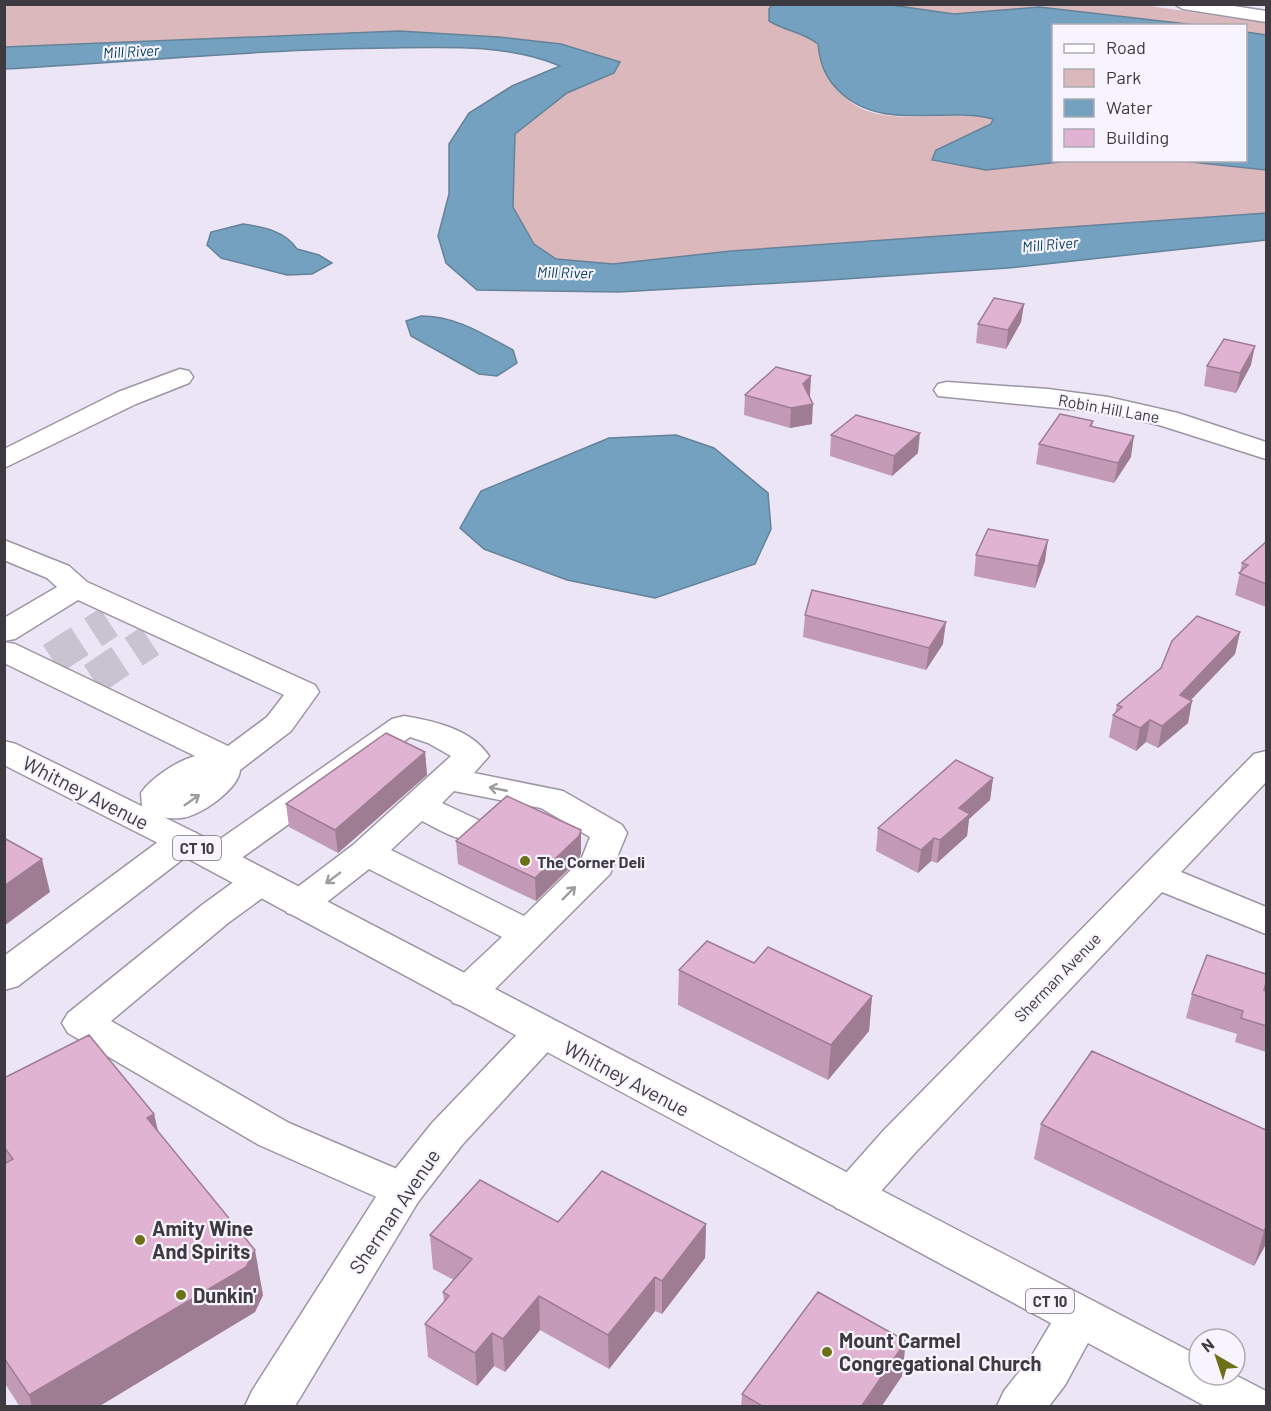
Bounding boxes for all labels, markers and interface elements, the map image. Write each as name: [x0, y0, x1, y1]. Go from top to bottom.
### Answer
legend: [1052, 24, 1247, 162]
text: Road: [1106, 36, 1146, 58]
water label: Mill River: [103, 41, 160, 61]
text: Park: [1106, 66, 1141, 88]
text: Water: [1106, 96, 1153, 118]
text: Building: [1106, 126, 1169, 148]
water label: Mill River: [1021, 233, 1079, 255]
water label: Mill River: [537, 263, 594, 282]
street label: Robin Hill Lane: [1057, 390, 1161, 426]
street label: Whitney Avenue: [19, 750, 153, 834]
one-way arrow: [489, 783, 508, 794]
one-way arrow: [184, 794, 200, 806]
road number: CT 10: [173, 836, 221, 860]
place label: The Corner Deli: [537, 852, 645, 871]
marker: The Corner Deli: [518, 854, 532, 868]
one-way arrow: [325, 872, 341, 885]
one-way arrow: [562, 885, 577, 900]
street label: Sherman Avenue: [1010, 929, 1104, 1025]
street label: Whitney Avenue: [560, 1035, 694, 1121]
street label: Sherman Avenue: [343, 1144, 445, 1278]
place label: Amity Wine And Spirits: [152, 1216, 253, 1263]
marker: Amity Wine And Spirits: [133, 1233, 147, 1247]
place label: Dunkin': [193, 1283, 257, 1307]
marker: Dunkin': [174, 1288, 188, 1302]
road number: CT 10: [1026, 1289, 1074, 1313]
north arrow: [1187, 1327, 1247, 1387]
place label: Mount Carmel Congregational Church: [839, 1328, 1041, 1375]
text: N: [1197, 1334, 1217, 1356]
marker: Mount Carmel Congregational Church: [820, 1345, 834, 1359]

